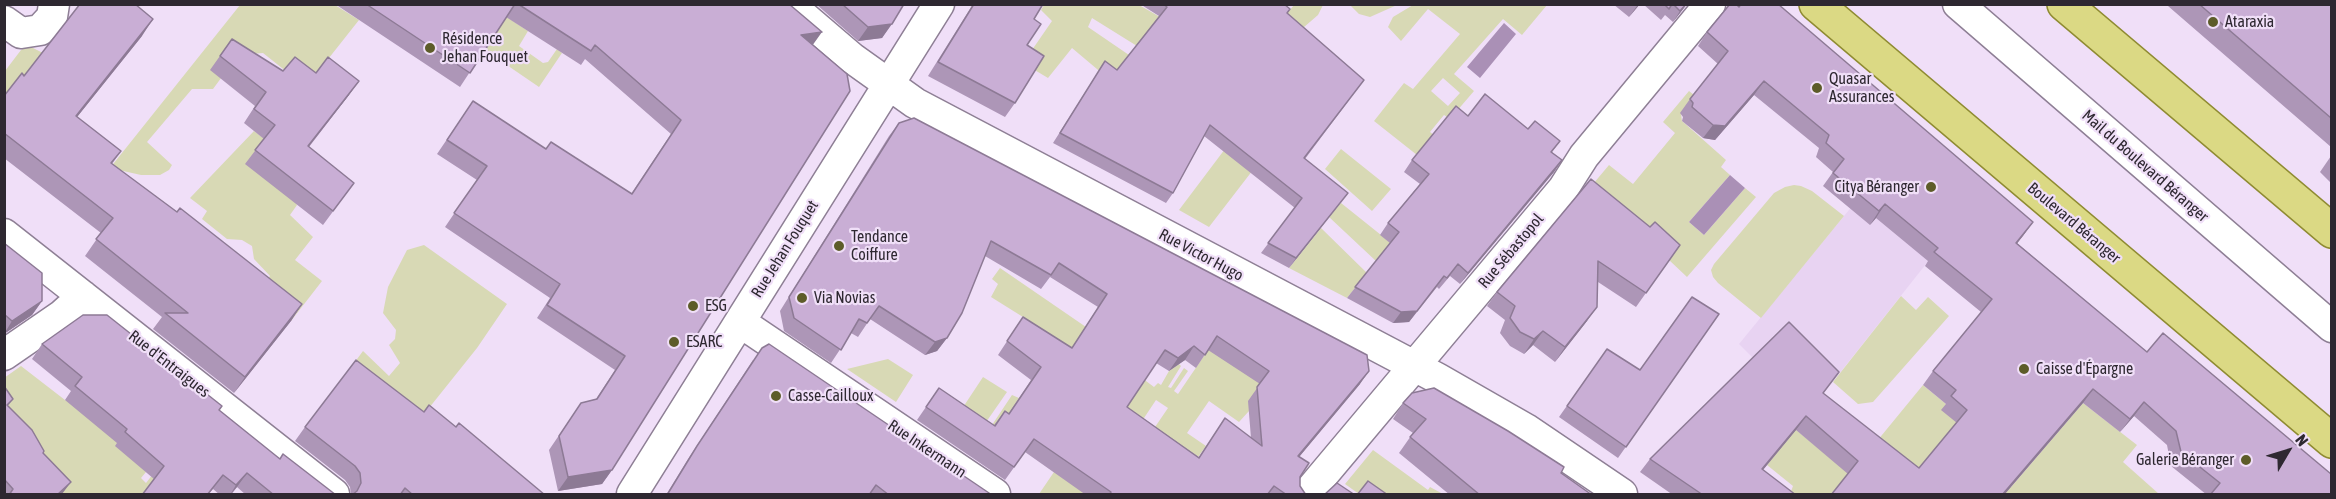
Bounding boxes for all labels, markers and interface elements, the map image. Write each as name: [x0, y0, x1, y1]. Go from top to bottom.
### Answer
place label: Ataraxia: [2225, 12, 2274, 32]
marker: Ataraxia: [2206, 15, 2220, 29]
place label: Résidence Jehan Fouquet: [442, 29, 528, 67]
marker: Résidence Jehan Fouquet: [423, 41, 437, 55]
place label: Quasar Assurances: [1829, 69, 1894, 107]
marker: Quasar Assurances: [1810, 81, 1824, 95]
street label: Mail du Boulevard Béranger: [2078, 106, 2212, 226]
place label: Citya Béranger: [1834, 177, 1919, 197]
street label: Boulevard Béranger: [2024, 179, 2124, 267]
marker: Citya Béranger: [1924, 180, 1938, 194]
street label: Rue Jehan Fouquet: [747, 197, 823, 301]
street label: Rue Sébastopol: [1474, 210, 1548, 292]
street label: Rue Victor Hugo: [1156, 225, 1246, 285]
place label: Tendance Coiffure: [851, 227, 908, 265]
marker: Tendance Coiffure: [832, 239, 846, 253]
place label: Via Novias: [814, 288, 875, 308]
marker: Via Novias: [795, 291, 809, 305]
place label: ESG: [705, 296, 727, 316]
marker: ESG: [686, 299, 700, 313]
street label: Rue d'Entraigues: [125, 326, 213, 402]
place label: ESARC: [686, 332, 722, 352]
marker: ESARC: [667, 335, 681, 349]
place label: Caisse d'Épargne: [2036, 359, 2133, 379]
marker: Caisse d'Épargne: [2017, 362, 2031, 376]
place label: Casse-Cailloux: [788, 386, 874, 406]
marker: Casse-Cailloux: [769, 389, 783, 403]
street label: Rue Inkermann: [884, 416, 970, 482]
north arrow: [2258, 421, 2318, 481]
text: N: [2292, 431, 2312, 449]
place label: Galerie Béranger: [2136, 450, 2234, 470]
marker: Galerie Béranger: [2239, 453, 2253, 467]

